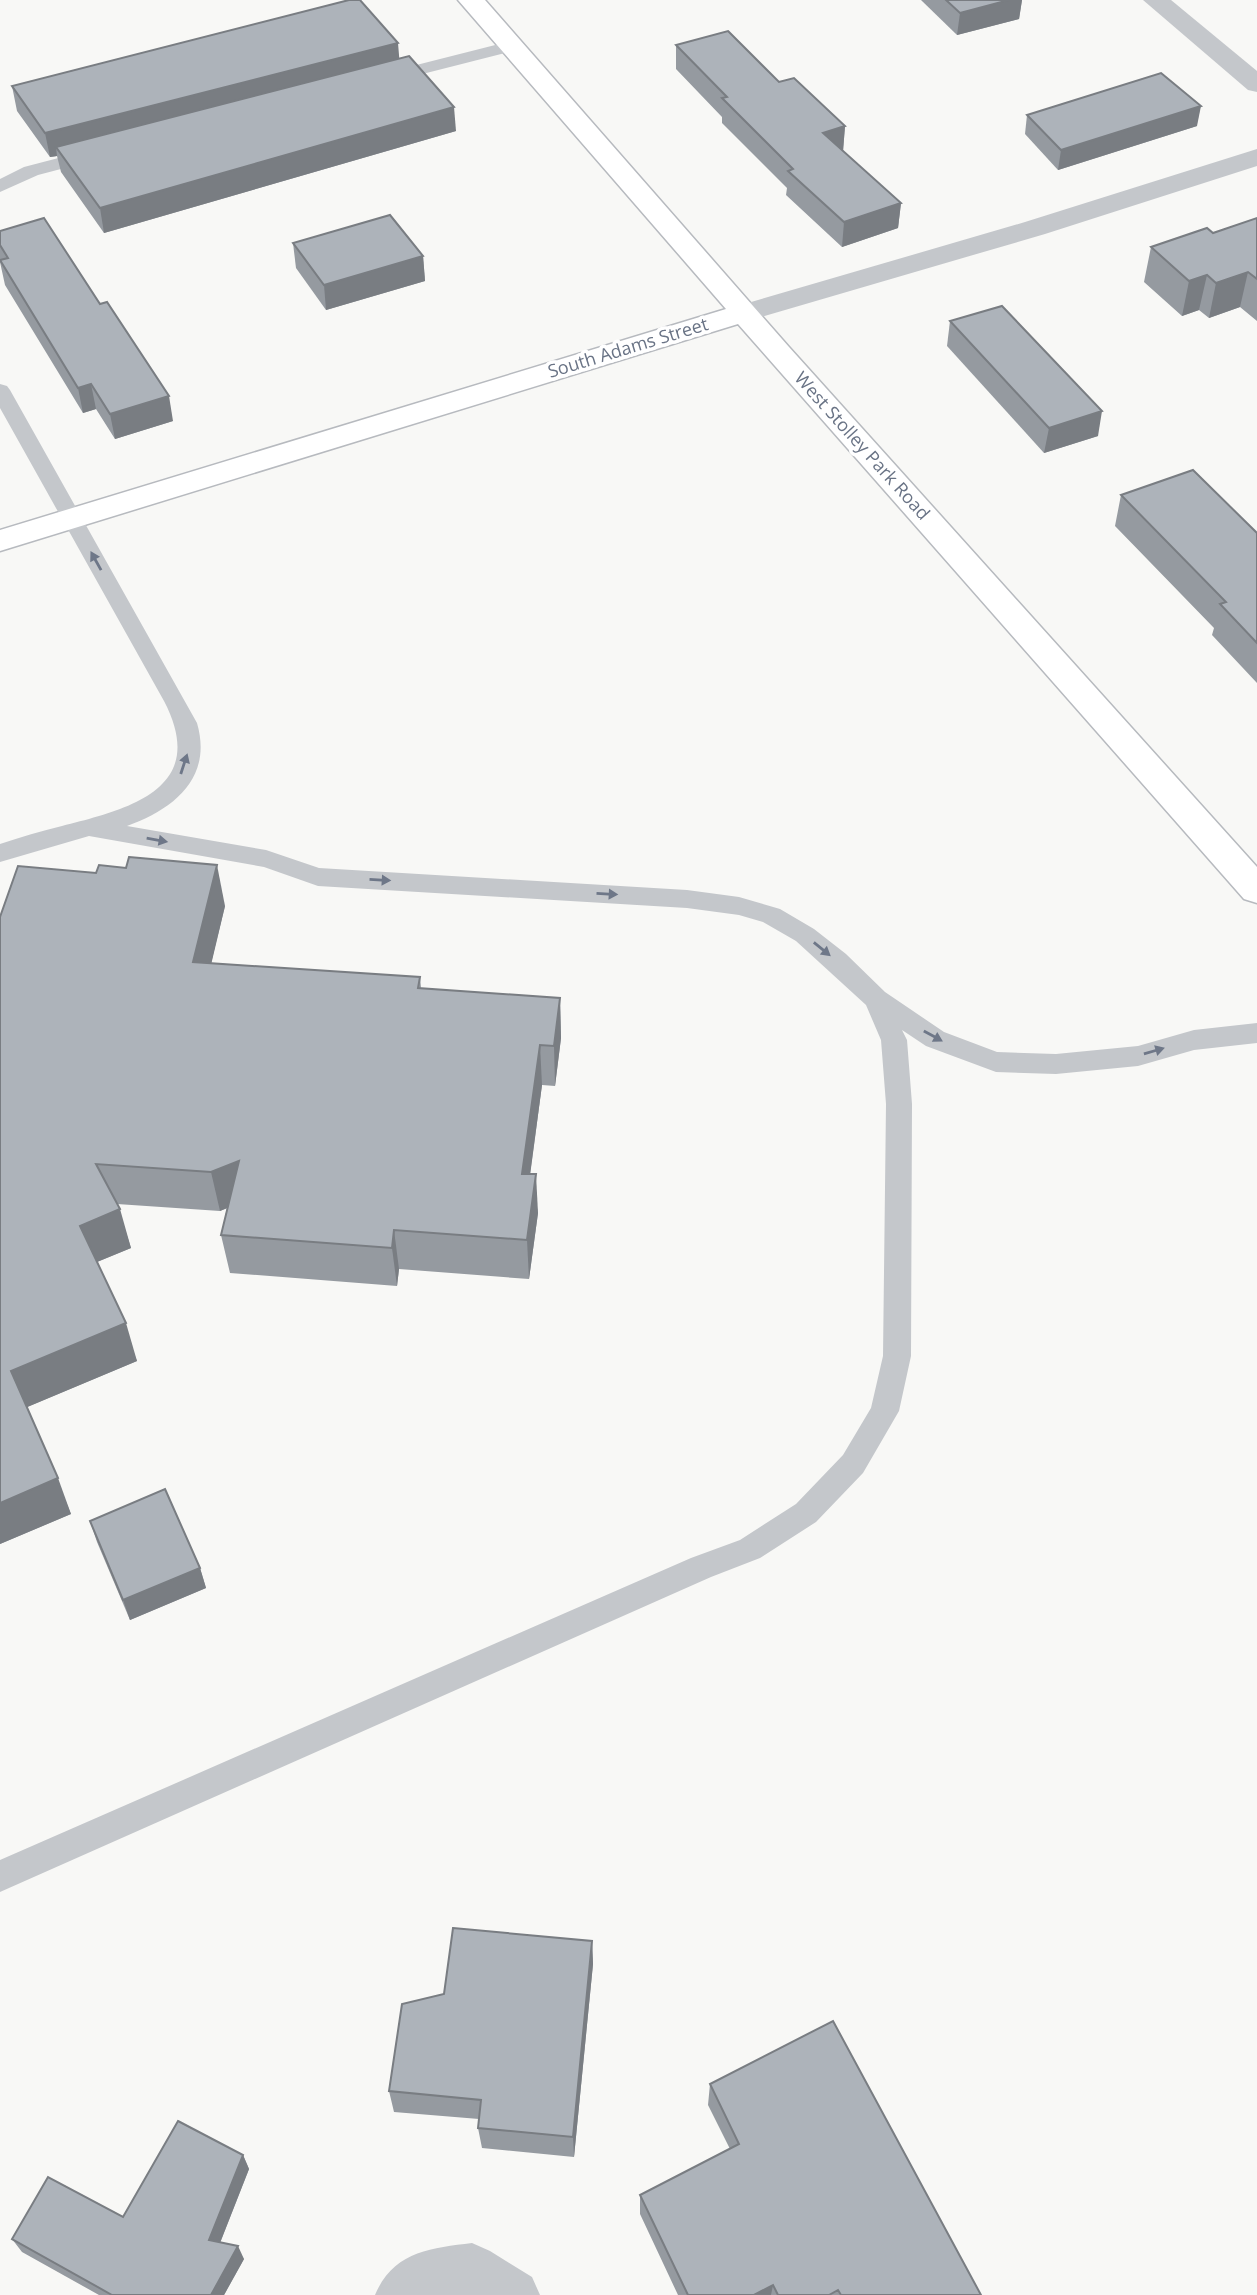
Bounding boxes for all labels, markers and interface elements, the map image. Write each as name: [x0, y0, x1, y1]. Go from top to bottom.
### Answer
street label: South Adams Street: [545, 311, 711, 383]
street label: West Stolley Park Road: [790, 366, 936, 525]
one-way arrow: [90, 551, 102, 570]
one-way arrow: [180, 753, 190, 774]
one-way arrow: [146, 835, 168, 846]
one-way arrow: [369, 875, 391, 886]
one-way arrow: [596, 889, 618, 900]
one-way arrow: [813, 942, 831, 957]
one-way arrow: [923, 1031, 943, 1042]
one-way arrow: [1144, 1046, 1165, 1056]

